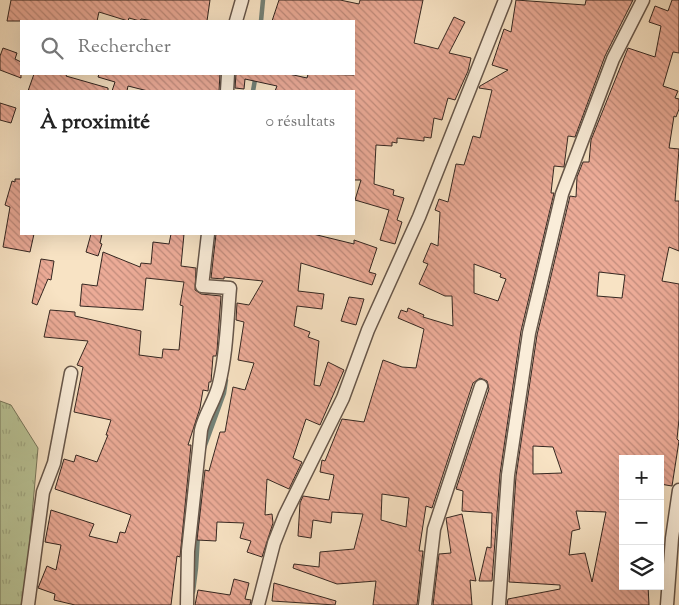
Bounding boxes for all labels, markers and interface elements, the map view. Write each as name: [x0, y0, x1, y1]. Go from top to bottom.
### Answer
search box: [20, 20, 355, 75]
icon: search: [38, 34, 66, 62]
text: Rechercher: [78, 34, 171, 61]
text: À proximité: [40, 108, 150, 138]
text: 0 résultats: [265, 111, 335, 134]
map controls: [619, 455, 664, 590]
button: +: [619, 455, 664, 500]
button: −: [619, 500, 664, 545]
button: layers: [619, 545, 664, 590]

